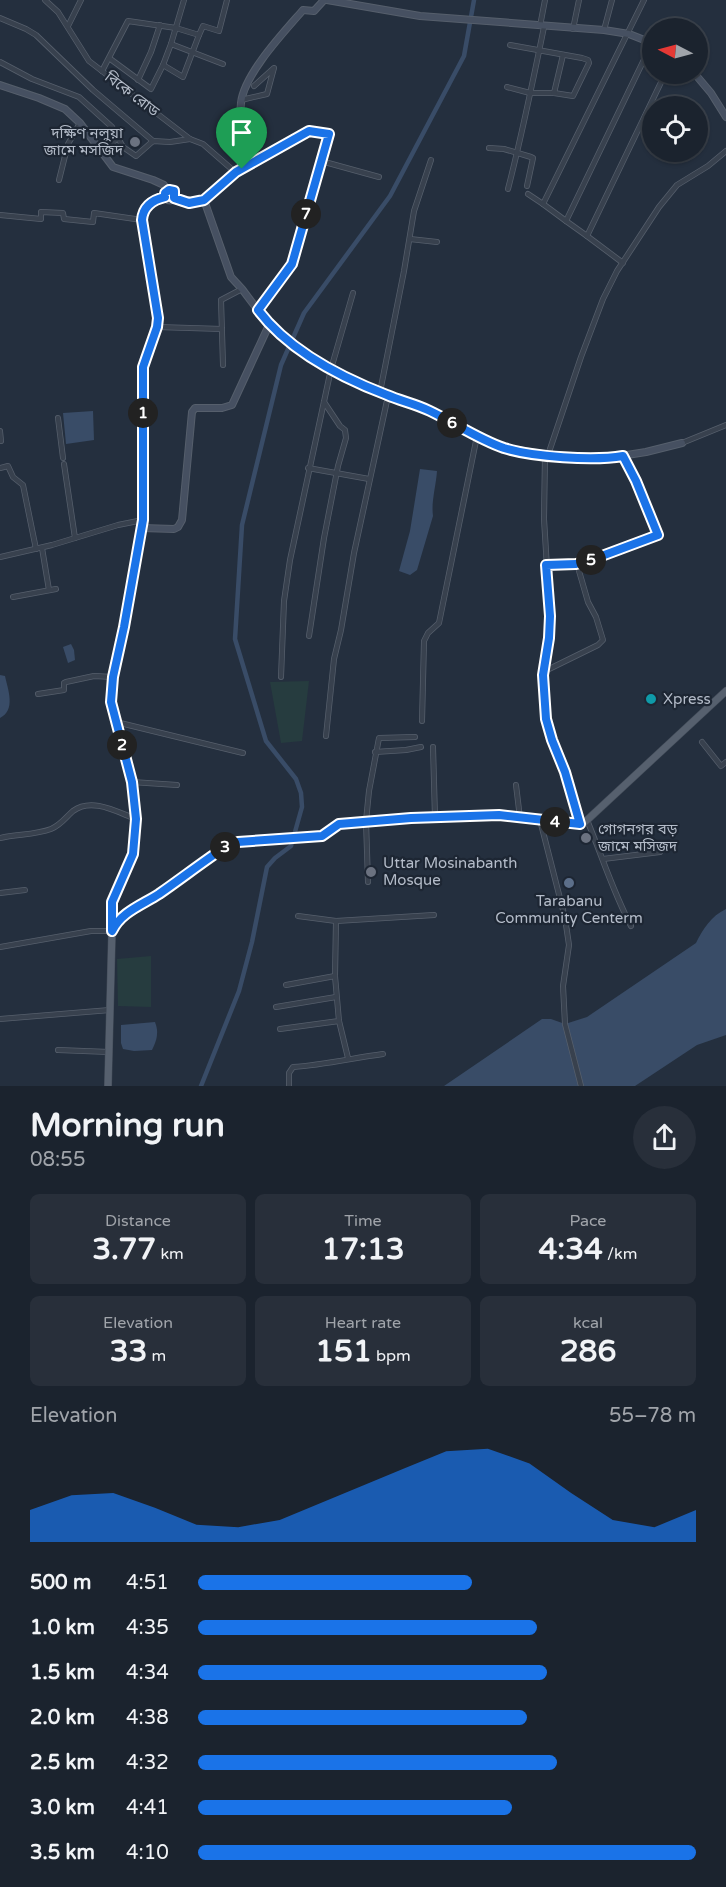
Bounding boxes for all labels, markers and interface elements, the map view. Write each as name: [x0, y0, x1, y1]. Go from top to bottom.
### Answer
north arrow: [642, 18, 708, 84]
map controls: [642, 18, 708, 162]
street label: বিকে রোড: [100, 67, 163, 120]
button: locate: [642, 96, 708, 162]
pin: [216, 107, 267, 169]
icon: arrive: [225, 116, 258, 149]
place label: দক্ষিণ নলুয়া জামে মসজিদ: [43, 124, 124, 159]
marker: দক্ষিণ নলুয়া জামে মসজিদ: [128, 135, 142, 149]
pin: 7: [291, 199, 321, 229]
text: 7: [301, 204, 311, 224]
pin: 1: [128, 398, 158, 428]
text: 1: [138, 403, 148, 423]
pin: 6: [437, 408, 467, 438]
text: 6: [447, 413, 457, 433]
pin: 5: [576, 545, 606, 575]
text: 5: [586, 550, 596, 570]
place label: Xpress: [663, 690, 711, 708]
marker: Xpress: [644, 692, 658, 706]
pin: 2: [107, 730, 137, 760]
text: 2: [117, 735, 127, 755]
pin: 4: [540, 807, 570, 837]
text: 4: [550, 812, 560, 832]
place label: গোগনগর বড় জামে মসিজদ: [597, 820, 678, 855]
marker: গোগনগর বড় জামে মসিজদ: [579, 831, 593, 845]
pin: 3: [210, 832, 240, 862]
text: 3: [220, 837, 230, 857]
place label: Uttar Mosinabanth Mosque: [383, 854, 517, 889]
marker: Uttar Mosinabanth Mosque: [364, 865, 378, 879]
marker: Tarabanu Community Centerm: [562, 876, 576, 890]
place label: Tarabanu Community Centerm: [495, 892, 643, 927]
text: Morning run: [30, 1106, 225, 1145]
button: share: [633, 1106, 696, 1169]
text: 08:55: [30, 1148, 85, 1172]
text: Distance: [105, 1211, 171, 1231]
text: Time: [344, 1211, 382, 1231]
text: Pace: [570, 1211, 606, 1231]
text: 3.77: [92, 1231, 156, 1268]
text: 17:13: [321, 1231, 405, 1268]
text: 4:34: [539, 1231, 603, 1268]
text: km: [156, 1244, 184, 1264]
text: /km: [603, 1244, 637, 1264]
text: Elevation: [103, 1313, 173, 1333]
text: Heart rate: [325, 1313, 401, 1333]
text: kcal: [573, 1313, 603, 1333]
text: 33: [110, 1333, 147, 1370]
text: 151: [315, 1333, 372, 1370]
text: 286: [560, 1333, 616, 1370]
text: m: [147, 1346, 166, 1366]
text: bpm: [372, 1346, 411, 1366]
text: Elevation: [30, 1404, 117, 1428]
text: 55–78 m: [609, 1404, 696, 1428]
text: 500 m: [30, 1571, 91, 1595]
text: 4:51: [126, 1571, 169, 1595]
text: 1.0 km: [30, 1616, 95, 1640]
text: 4:35: [126, 1616, 169, 1640]
text: 1.5 km: [30, 1661, 95, 1685]
text: 4:34: [126, 1661, 169, 1685]
text: 2.0 km: [30, 1706, 95, 1730]
text: 4:38: [126, 1706, 169, 1730]
text: 2.5 km: [30, 1751, 95, 1775]
text: 4:32: [126, 1751, 169, 1775]
text: 3.0 km: [30, 1796, 95, 1820]
text: 4:41: [126, 1796, 169, 1820]
text: 3.5 km: [30, 1841, 95, 1865]
text: 4:10: [126, 1841, 169, 1865]

